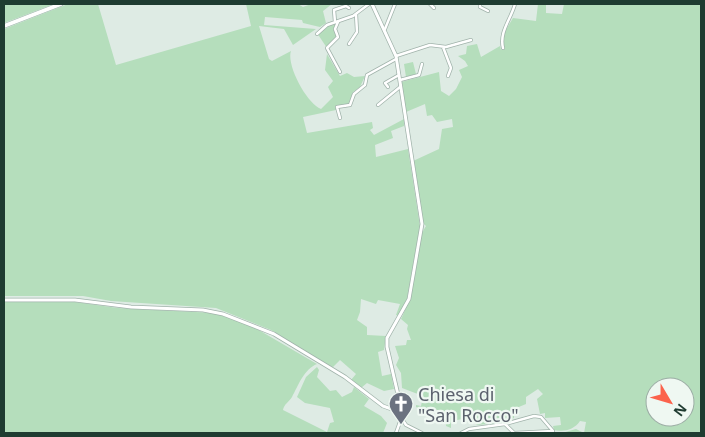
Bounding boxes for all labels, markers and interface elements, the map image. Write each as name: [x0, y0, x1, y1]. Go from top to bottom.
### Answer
north arrow: [645, 377, 695, 427]
place label: Chiesa di "San Rocco": [418, 382, 519, 427]
church icon: Chiesa di "San Rocco": [388, 391, 414, 425]
text: N: [670, 400, 692, 421]

